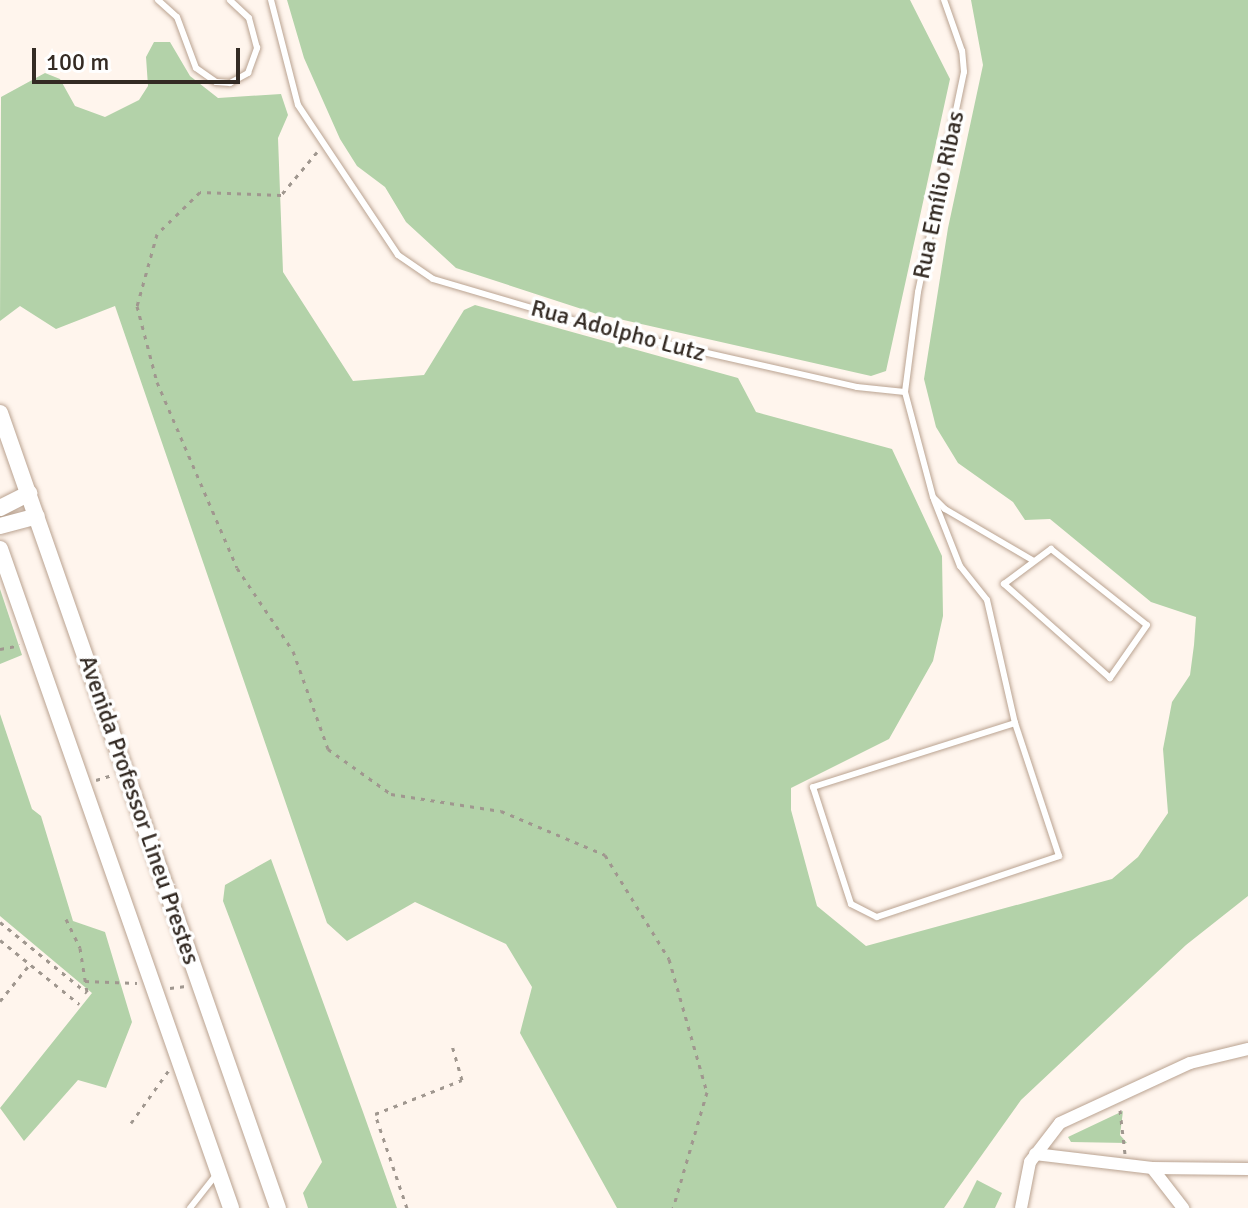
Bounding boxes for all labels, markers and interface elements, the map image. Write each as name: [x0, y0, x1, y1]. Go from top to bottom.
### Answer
scale bar: [36, 32, 244, 82]
text: 100 m: [46, 47, 109, 77]
street label: Rua Emílio Ribas: [907, 108, 971, 282]
street label: Rua Adolpho Lutz: [528, 294, 708, 368]
street label: Avenida Professor Lineu Prestes: [72, 652, 206, 968]

